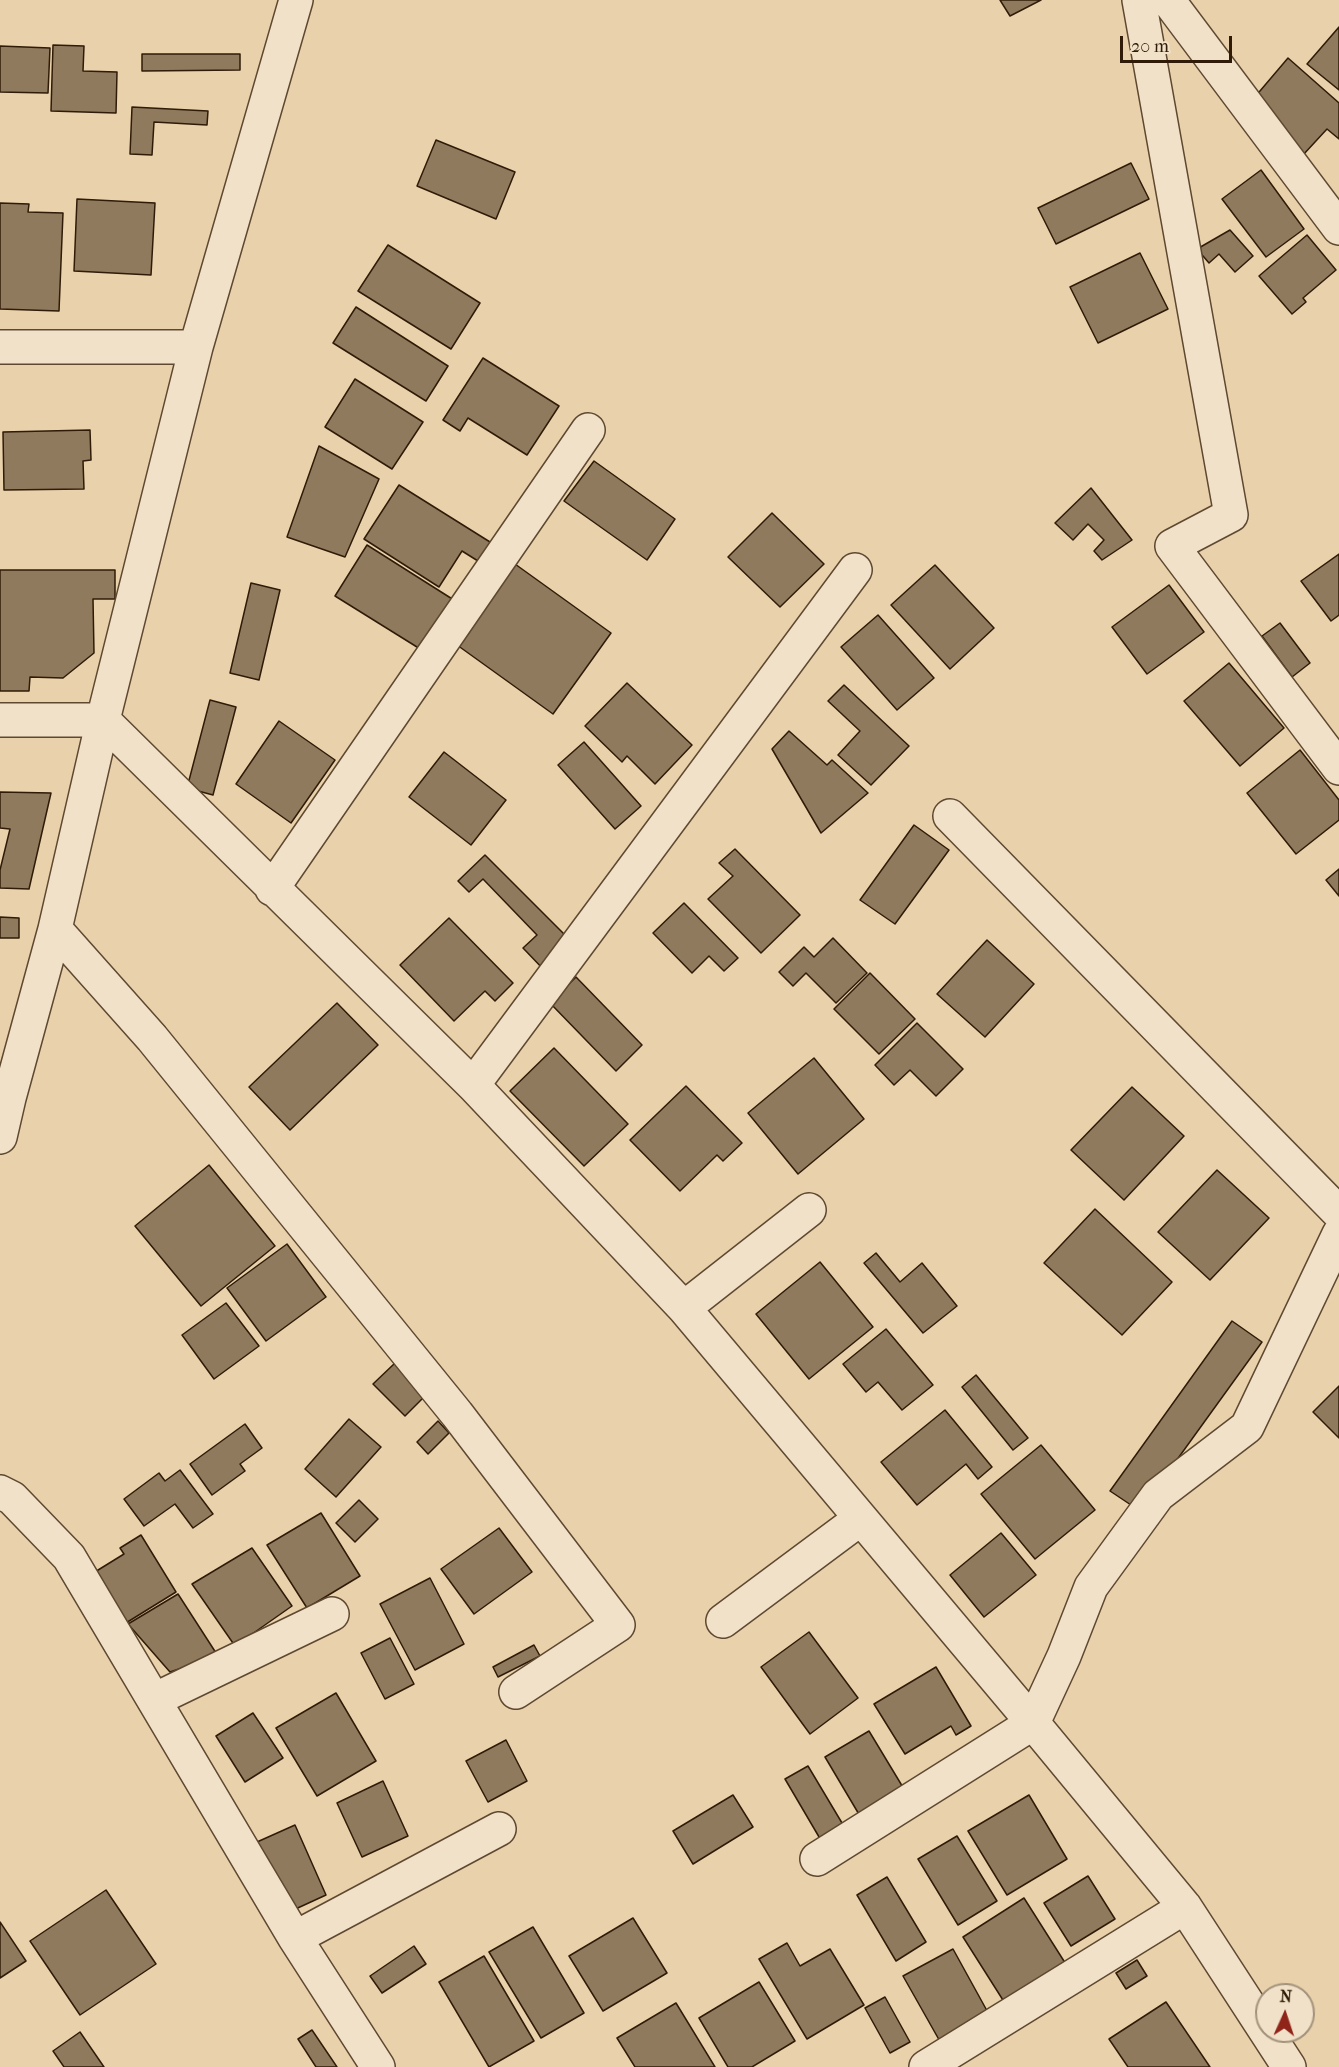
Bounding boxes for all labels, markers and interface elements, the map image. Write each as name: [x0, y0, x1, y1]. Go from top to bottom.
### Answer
scale bar: [1123, 24, 1236, 62]
text: 20 m: [1131, 36, 1169, 57]
north arrow: [1255, 1983, 1315, 2043]
text: N: [1279, 1987, 1292, 2006]

